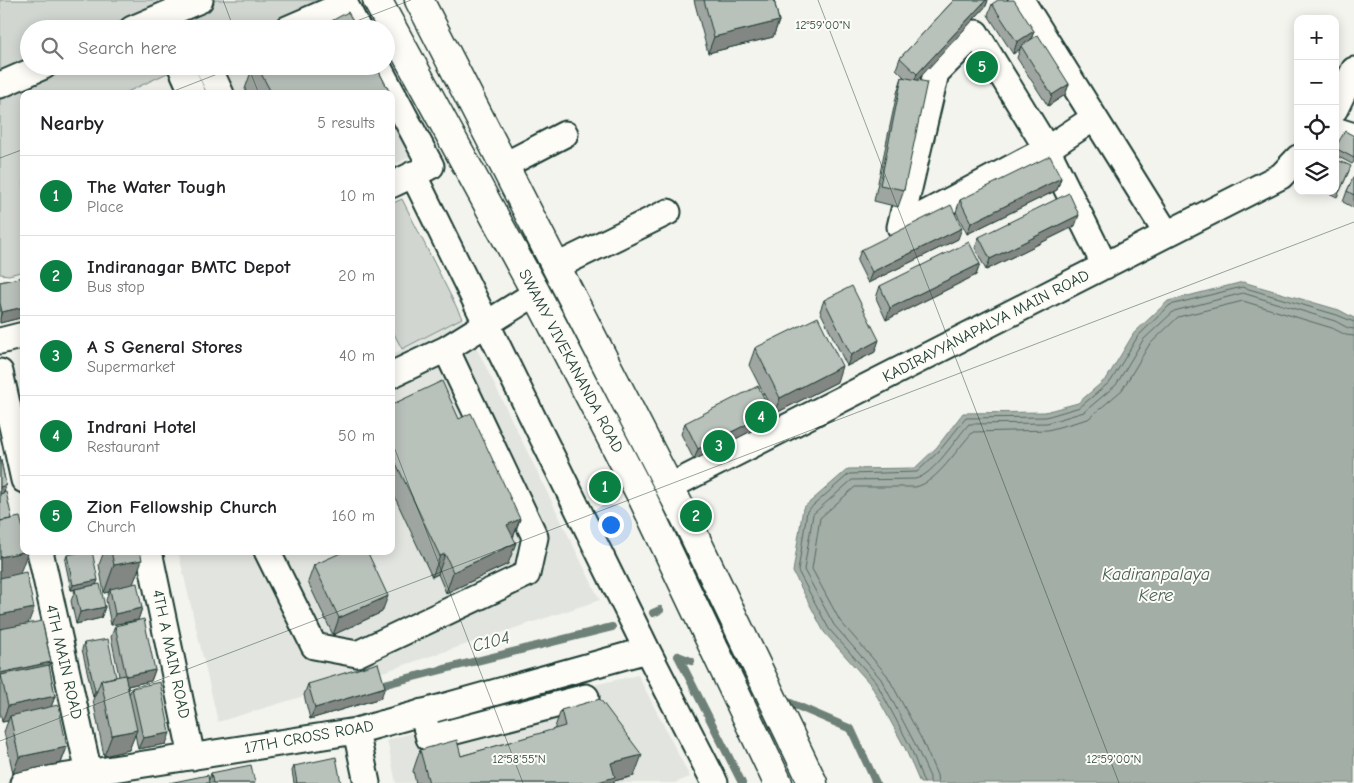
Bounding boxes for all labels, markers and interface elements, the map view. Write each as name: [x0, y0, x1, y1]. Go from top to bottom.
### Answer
map controls: [1294, 15, 1339, 195]
button: +: [1294, 15, 1339, 60]
text: 12°59'00"N: [795, 18, 851, 32]
search box: [20, 20, 395, 75]
icon: search: [38, 34, 66, 62]
text: Search here: [78, 37, 177, 59]
pin: 5: [966, 48, 998, 86]
button: −: [1294, 60, 1339, 105]
button: locate: [1294, 105, 1339, 150]
text: Nearby: [40, 111, 104, 135]
text: 5 results: [317, 114, 375, 132]
button: layers: [1294, 150, 1339, 195]
text: The Water Tough: [87, 176, 226, 198]
text: 1: [53, 187, 59, 205]
text: 10 m: [340, 187, 375, 205]
text: Place: [87, 198, 123, 216]
text: Indiranagar BMTC Depot: [87, 256, 290, 278]
street label: SWAMY VIVEKANANDA ROAD: [515, 266, 627, 456]
street label: KADIRAYYANAPALYA MAIN ROAD: [880, 266, 1092, 386]
text: 2: [52, 267, 60, 285]
text: 20 m: [338, 267, 375, 285]
text: Bus stop: [87, 278, 145, 296]
text: A S General Stores: [87, 336, 242, 358]
text: 3: [52, 347, 60, 365]
text: 40 m: [339, 347, 375, 365]
text: Supermarket: [87, 358, 175, 376]
pin: 4: [745, 398, 777, 436]
text: Indrani Hotel: [87, 416, 196, 438]
text: 4: [52, 427, 60, 445]
text: 50 m: [338, 427, 375, 445]
pin: 3: [703, 427, 735, 465]
text: Restaurant: [87, 438, 159, 456]
pin: 1: [589, 468, 621, 506]
text: Zion Fellowship Church: [87, 496, 277, 518]
pin: 2: [680, 497, 712, 535]
text: 5: [52, 507, 60, 525]
text: 160 m: [332, 507, 375, 525]
your location: [598, 512, 624, 538]
text: Church: [87, 518, 136, 536]
water label: Kadiranpalaya Kere: [1102, 564, 1210, 606]
street label: 4TH A MAIN ROAD: [149, 588, 193, 720]
street label: 4TH MAIN ROAD: [42, 603, 86, 721]
water label: C104: [470, 627, 512, 657]
street label: 17TH CROSS ROAD: [243, 717, 375, 757]
text: 12°58'55"N: [492, 752, 546, 766]
text: 12°59'00"N: [1086, 752, 1142, 766]

